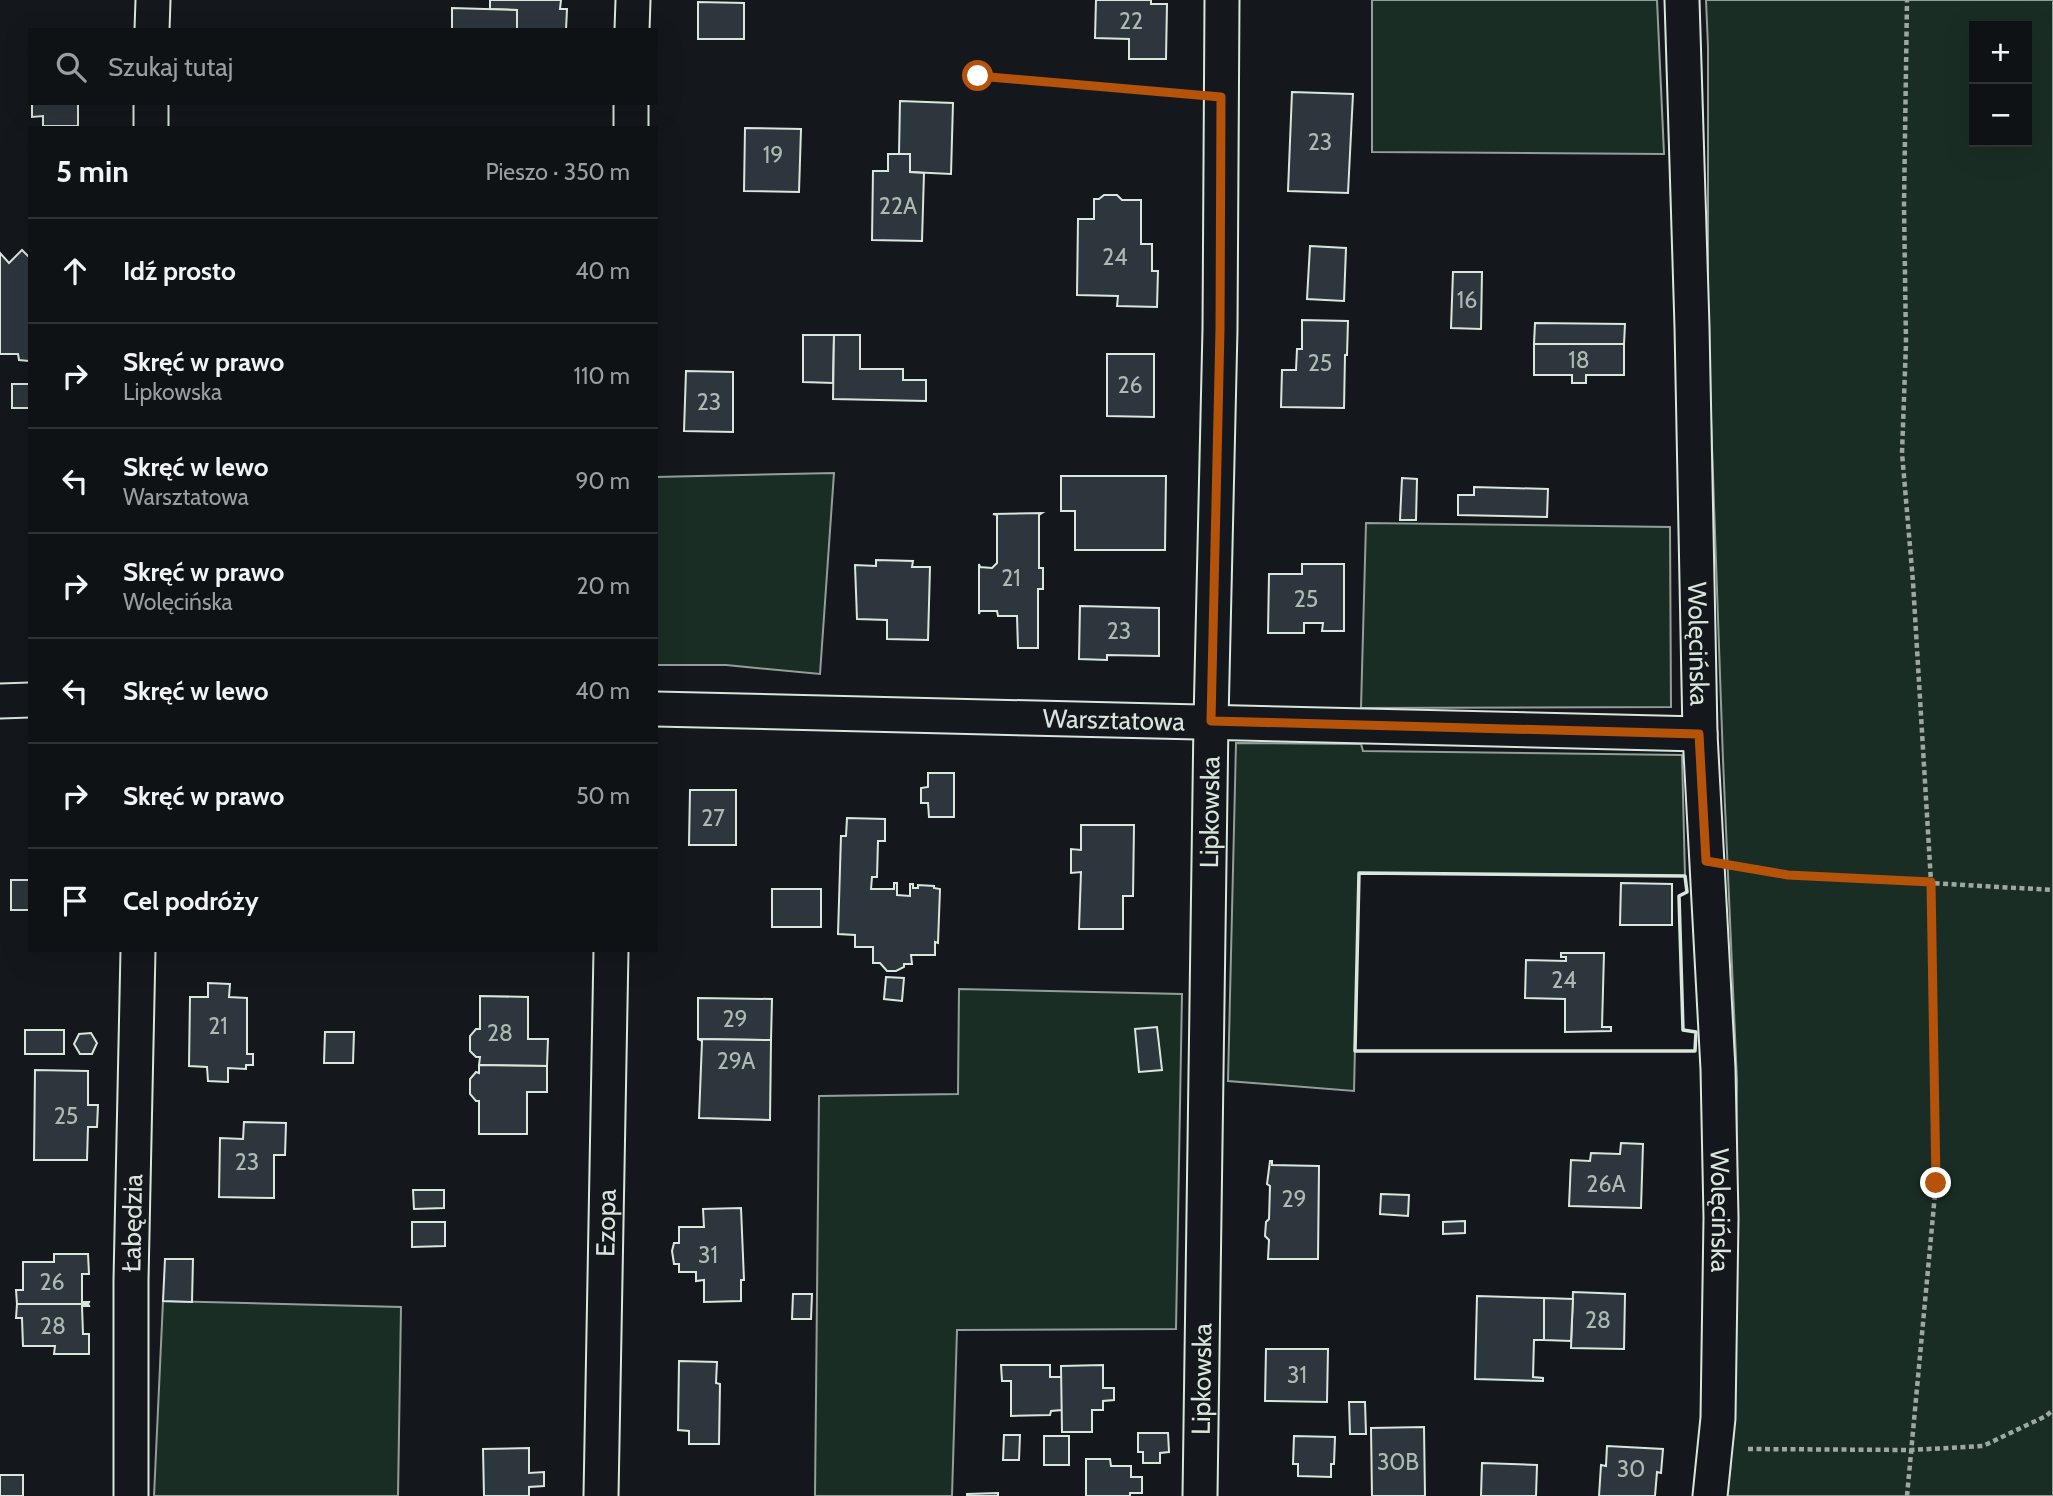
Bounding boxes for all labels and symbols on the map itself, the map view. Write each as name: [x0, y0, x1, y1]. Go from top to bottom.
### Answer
house number: 22: [1119, 7, 1143, 35]
route start: [962, 60, 993, 91]
house number: 23: [1308, 128, 1332, 156]
house number: 19: [763, 141, 783, 169]
house number: 22A: [879, 192, 917, 220]
house number: 24: [1102, 243, 1128, 271]
house number: 16: [1457, 286, 1477, 314]
house number: 18: [1568, 346, 1590, 374]
house number: 25: [1308, 349, 1332, 377]
house number: 26: [1117, 371, 1143, 399]
house number: 23: [697, 388, 721, 416]
house number: 21: [1001, 564, 1021, 592]
street label: Wolęcińska: [1681, 581, 1715, 707]
house number: 25: [1294, 585, 1318, 613]
house number: 23: [1107, 617, 1131, 645]
street label: Warsztatowa: [1042, 702, 1186, 738]
street label: Lipkowska: [1193, 755, 1227, 868]
house number: 27: [701, 804, 725, 832]
house number: 24: [1551, 966, 1577, 994]
house number: 29: [722, 1005, 748, 1033]
house number: 21: [208, 1012, 228, 1040]
house number: 28: [487, 1019, 513, 1047]
house number: 29A: [717, 1047, 755, 1075]
house number: 25: [54, 1102, 78, 1130]
house number: 23: [235, 1148, 259, 1176]
street label: Wolęcińska: [1704, 1148, 1737, 1273]
route end: [1920, 1167, 1951, 1198]
house number: 26A: [1586, 1170, 1626, 1198]
street label: Łabędzia: [115, 1173, 149, 1272]
house number: 29: [1281, 1185, 1307, 1213]
street label: Ezopa: [589, 1188, 623, 1257]
house number: 31: [698, 1241, 718, 1269]
house number: 26: [39, 1268, 65, 1296]
house number: 28: [1585, 1306, 1611, 1334]
house number: 28: [40, 1312, 66, 1340]
street label: Lipkowska: [1185, 1322, 1218, 1435]
house number: 31: [1287, 1361, 1307, 1389]
house number: 30B: [1377, 1448, 1419, 1476]
house number: 30: [1617, 1455, 1645, 1483]

